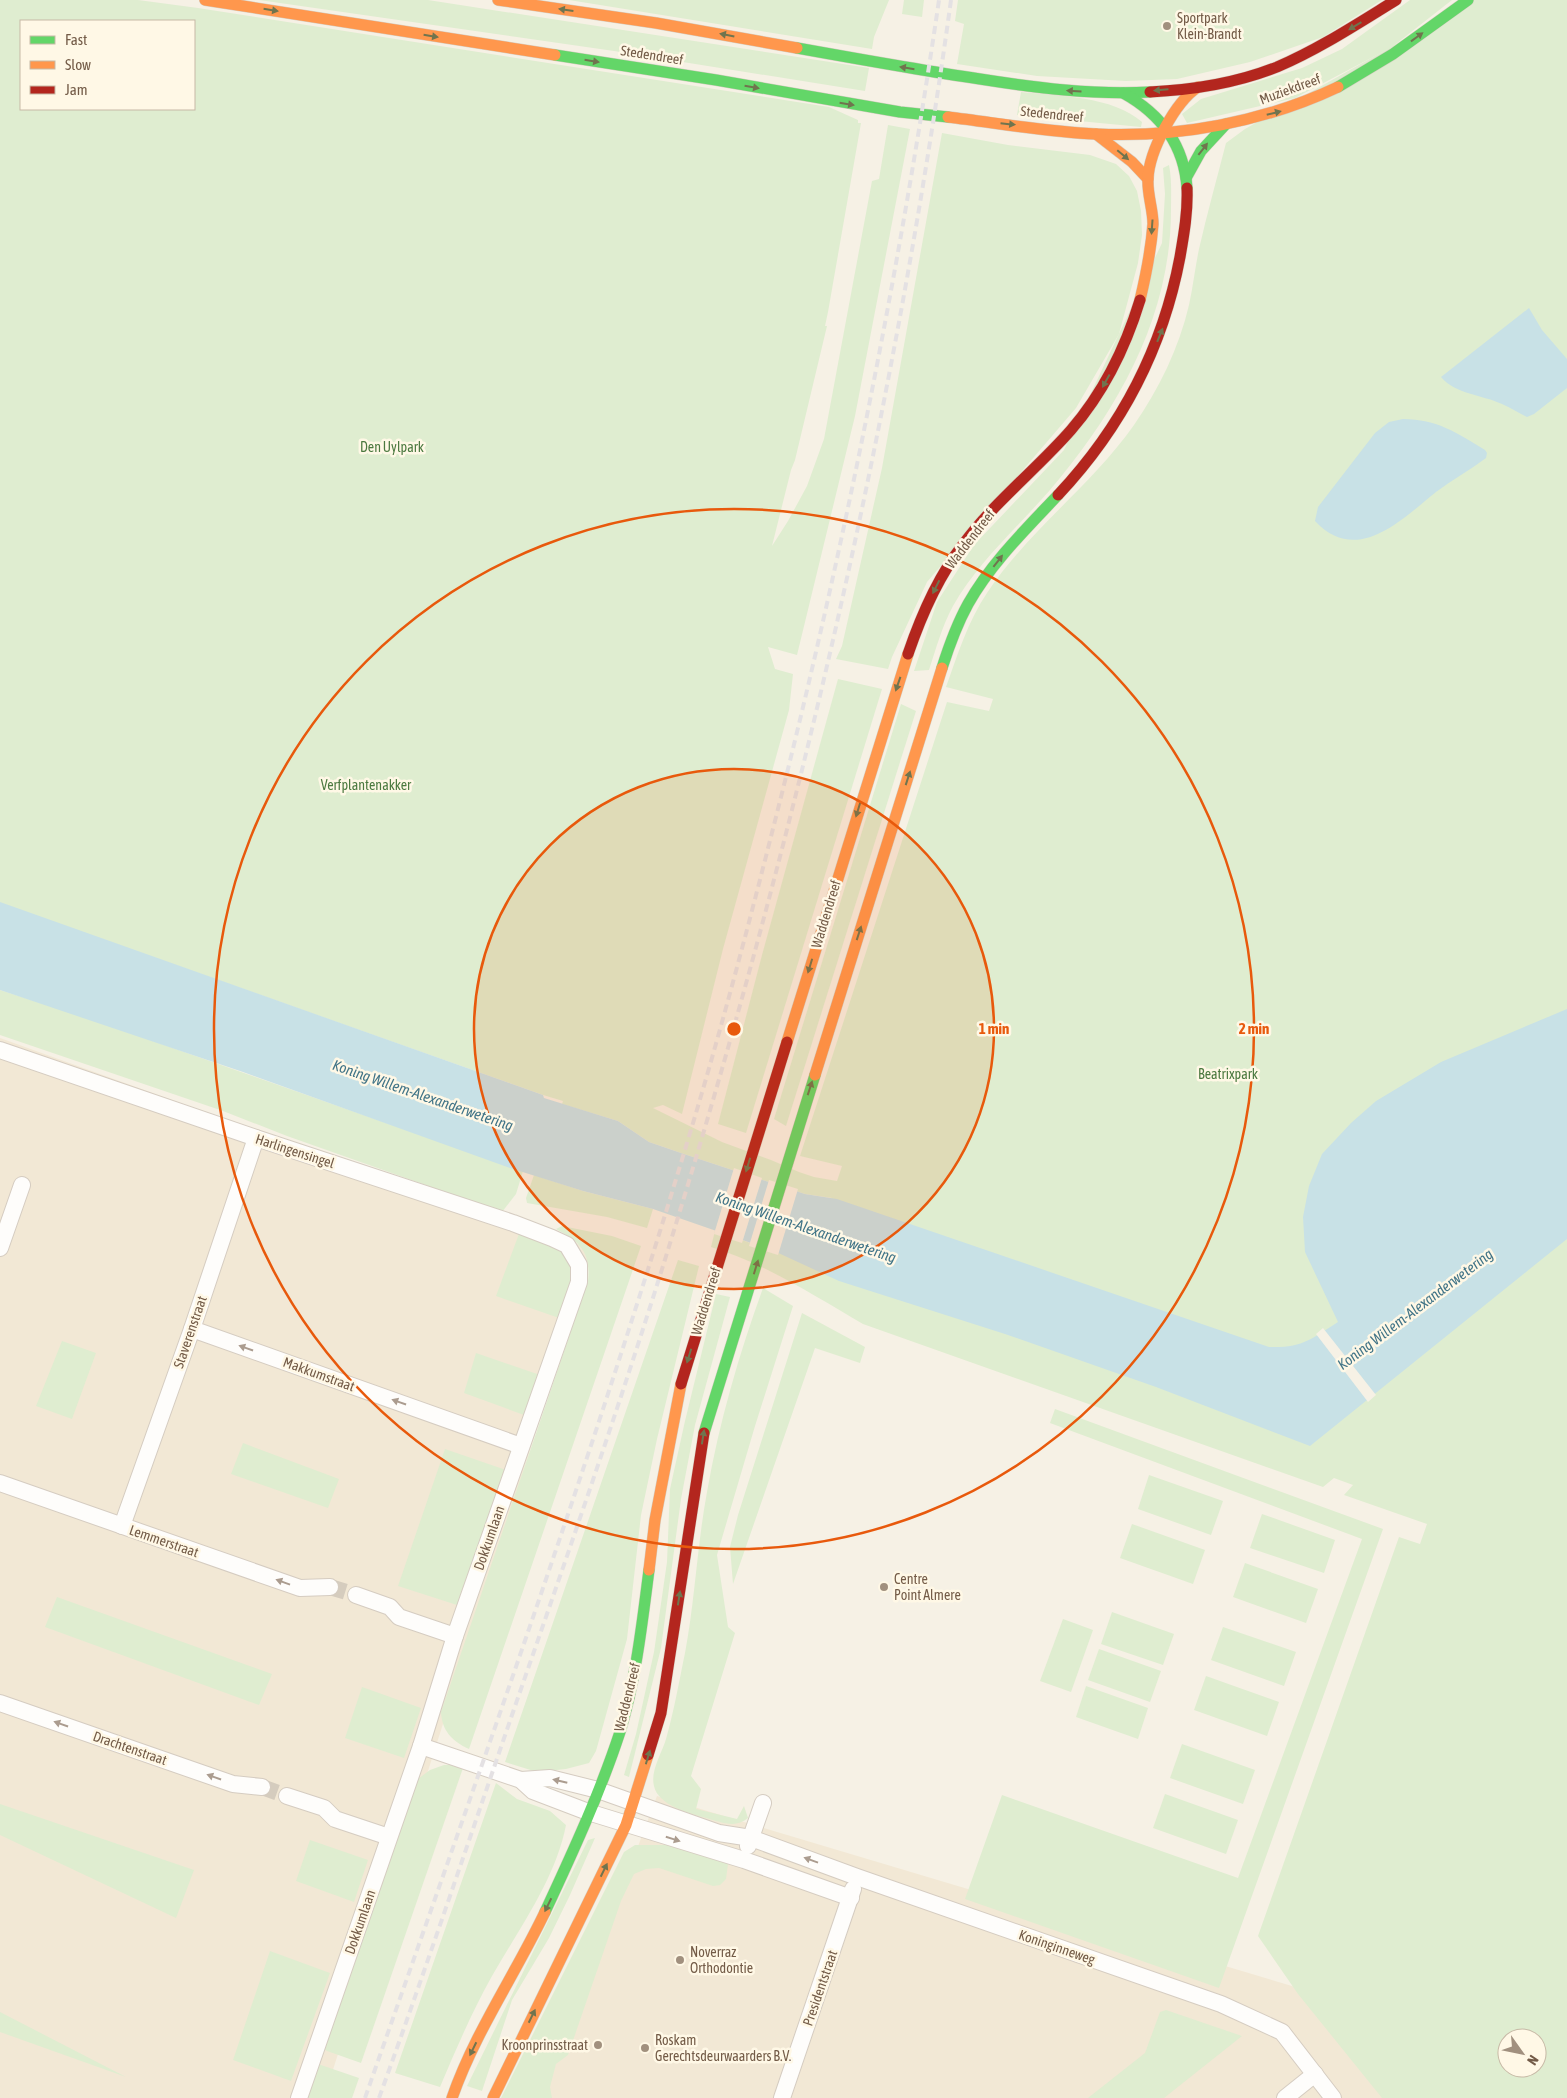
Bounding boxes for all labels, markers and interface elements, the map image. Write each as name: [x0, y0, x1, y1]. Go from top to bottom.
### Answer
one-way arrow: [558, 6, 574, 14]
one-way arrow: [263, 7, 279, 15]
place label: Sportpark Klein-Brandt: [1177, 10, 1242, 42]
legend: [20, 20, 195, 110]
marker: Sportpark Klein-Brandt: [1161, 20, 1173, 32]
one-way arrow: [1348, 21, 1361, 30]
text: Fast: [65, 31, 87, 48]
one-way arrow: [719, 31, 734, 39]
one-way arrow: [424, 32, 440, 40]
one-way arrow: [1410, 32, 1424, 42]
street label: Stedendreef: [620, 42, 685, 68]
text: Slow: [65, 56, 91, 73]
one-way arrow: [584, 57, 600, 65]
one-way arrow: [899, 64, 915, 72]
street label: Muziekdreef: [1257, 71, 1323, 107]
text: Jam: [65, 81, 88, 98]
one-way arrow: [744, 83, 760, 91]
one-way arrow: [1152, 86, 1168, 94]
one-way arrow: [1066, 87, 1082, 95]
one-way arrow: [839, 100, 855, 108]
street label: Stedendreef: [1020, 103, 1084, 125]
one-way arrow: [1266, 109, 1281, 117]
one-way arrow: [1000, 120, 1016, 128]
one-way arrow: [1198, 143, 1209, 156]
one-way arrow: [1116, 149, 1129, 160]
one-way arrow: [1147, 219, 1155, 235]
one-way arrow: [1156, 328, 1164, 342]
one-way arrow: [1101, 375, 1110, 388]
park label: Den Uylpark: [360, 439, 424, 455]
street label: Waddendreef: [942, 506, 998, 571]
one-way arrow: [992, 555, 1003, 568]
one-way arrow: [932, 579, 940, 594]
one-way arrow: [894, 677, 901, 692]
one-way arrow: [904, 770, 912, 785]
park label: Verfplantenakker: [321, 777, 412, 793]
one-way arrow: [853, 803, 861, 818]
street label: Waddendreef: [808, 878, 844, 950]
one-way arrow: [855, 925, 863, 940]
one-way arrow: [805, 958, 813, 973]
centre of rings: [725, 1020, 743, 1038]
text: 1 min: [979, 1020, 1009, 1037]
text: 2 min: [1239, 1020, 1269, 1037]
water label: Koning Willem-Alexanderwetering: [331, 1056, 515, 1134]
park label: Beatrixpark: [1198, 1066, 1258, 1082]
one-way arrow: [806, 1080, 814, 1095]
street label: Harlingensingel: [253, 1131, 337, 1171]
one-way arrow: [743, 1158, 751, 1173]
water label: Koning Willem-Alexanderwetering: [714, 1188, 898, 1266]
water label: Koning Willem-Alexanderwetering: [1334, 1245, 1496, 1373]
one-way arrow: [752, 1259, 760, 1274]
street label: Waddendreef: [688, 1265, 724, 1337]
street label: Staverenstraat: [170, 1294, 210, 1370]
one-way arrow: [238, 1344, 253, 1352]
one-way arrow: [685, 1349, 693, 1364]
street label: Makkumstraat: [281, 1354, 357, 1394]
one-way arrow: [391, 1398, 406, 1406]
one-way arrow: [700, 1429, 708, 1445]
street label: Dokkumlaan: [471, 1504, 507, 1572]
street label: Lemmerstraat: [127, 1522, 201, 1560]
place label: Centre Point Almere: [894, 1571, 961, 1603]
one-way arrow: [275, 1578, 290, 1585]
marker: Centre Point Almere: [878, 1581, 890, 1593]
one-way arrow: [675, 1589, 683, 1605]
street label: Waddendreef: [611, 1661, 643, 1733]
one-way arrow: [53, 1719, 68, 1727]
street label: Drachtenstraat: [91, 1728, 169, 1768]
one-way arrow: [644, 1749, 652, 1764]
one-way arrow: [206, 1773, 221, 1781]
one-way arrow: [552, 1777, 567, 1785]
one-way arrow: [665, 1836, 680, 1844]
one-way arrow: [804, 1856, 819, 1864]
one-way arrow: [600, 1863, 608, 1877]
street label: Dokkumlaan: [342, 1888, 378, 1956]
one-way arrow: [544, 1898, 552, 1912]
street label: Koninginneweg: [1017, 1926, 1097, 1968]
place label: Noverraz Orthodontie: [690, 1944, 753, 1976]
street label: Presidentstraat: [800, 1948, 840, 2028]
marker: Noverraz Orthodontie: [674, 1954, 686, 1966]
one-way arrow: [528, 2008, 536, 2023]
north arrow: [1497, 2028, 1547, 2078]
place label: Roskam Gerechtsdeurwaarders B.V.: [655, 2032, 791, 2064]
place label: Kroonprinsstraat: [501, 2037, 588, 2053]
marker: Kroonprinsstraat: [592, 2039, 604, 2051]
one-way arrow: [469, 2042, 477, 2056]
marker: Roskam Gerechtsdeurwaarders B.V.: [639, 2042, 651, 2054]
text: N: [1524, 2052, 1542, 2068]

